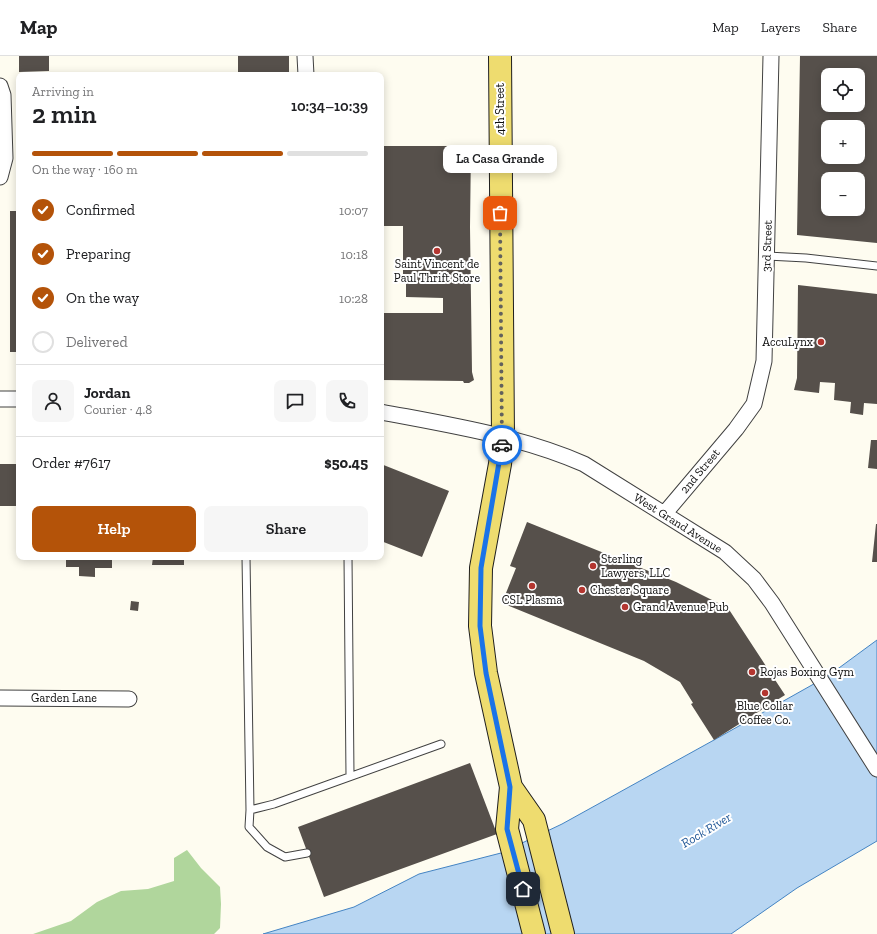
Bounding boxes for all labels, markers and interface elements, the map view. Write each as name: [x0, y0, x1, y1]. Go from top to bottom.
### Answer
text: Map: [20, 16, 57, 39]
text: Map: [712, 19, 739, 36]
text: Layers: [761, 19, 800, 36]
text: Share: [822, 19, 857, 36]
map controls: [821, 68, 865, 216]
button: locate: [821, 68, 865, 112]
street label: 4th Street: [493, 83, 507, 135]
text: Arriving in: [32, 84, 94, 99]
text: 10:34–10:39: [291, 97, 368, 115]
text: 2 min: [32, 98, 96, 130]
button: +: [821, 120, 865, 164]
callout: La Casa Grande: [443, 145, 557, 173]
text: La Casa Grande: [456, 151, 544, 166]
text: On the way · 160 m: [32, 162, 137, 177]
button: −: [821, 172, 865, 216]
pin: [483, 196, 517, 230]
icon: check: [32, 199, 54, 221]
text: Confirmed: [66, 201, 135, 219]
icon: bag: [489, 202, 511, 224]
text: 10:07: [339, 203, 368, 218]
street label: 3rd Street: [759, 219, 775, 272]
icon: check: [32, 243, 54, 265]
text: Preparing: [66, 245, 131, 263]
marker: Saint Vincent de Paul Thrift Store: [432, 246, 442, 256]
text: 10:18: [341, 247, 368, 262]
place label: Saint Vincent de Paul Thrift Store: [394, 257, 481, 285]
icon: check: [32, 287, 54, 309]
text: On the way: [66, 289, 139, 307]
text: 10:28: [339, 291, 368, 306]
text: Delivered: [66, 333, 128, 351]
place label: AccuLynx: [762, 335, 813, 349]
marker: AccuLynx: [816, 337, 826, 347]
button: person: [32, 380, 74, 422]
button: chat: [274, 380, 316, 422]
button: phone: [326, 380, 368, 422]
text: Jordan: [84, 384, 130, 402]
text: Courier · 4.8: [84, 402, 152, 417]
courier: [482, 425, 522, 465]
icon: car: [491, 434, 513, 456]
street label: 2nd Street: [677, 445, 723, 496]
text: Order #7617: [32, 454, 110, 472]
text: $50.45: [324, 454, 368, 472]
street label: West Grand Avenue: [631, 490, 725, 556]
button: Help: [32, 506, 196, 552]
button: Share: [204, 506, 368, 552]
place label: Sterling Lawyers, LLC: [601, 552, 670, 580]
marker: Sterling Lawyers, LLC: [588, 561, 598, 571]
marker: CSL Plasma: [527, 581, 537, 591]
place label: Chester Square: [590, 583, 669, 597]
marker: Chester Square: [577, 585, 587, 595]
place label: CSL Plasma: [502, 593, 562, 607]
place label: Grand Avenue Pub: [633, 600, 729, 614]
marker: Grand Avenue Pub: [620, 602, 630, 612]
place label: Rojas Boxing Gym: [760, 665, 855, 680]
marker: Rojas Boxing Gym: [747, 667, 757, 677]
marker: Blue Collar Coffee Co.: [760, 688, 770, 698]
street label: Garden Lane: [31, 691, 97, 705]
place label: Blue Collar Coffee Co.: [737, 699, 793, 727]
water label: Rock River: [678, 809, 734, 851]
pin: [506, 872, 540, 906]
icon: home: [512, 878, 534, 900]

